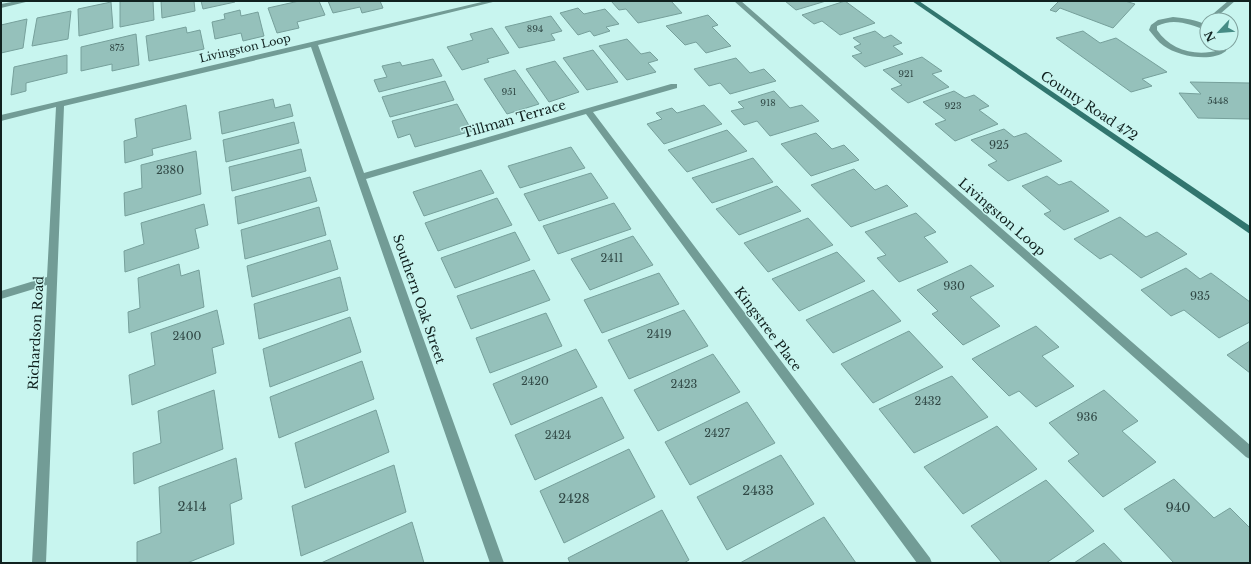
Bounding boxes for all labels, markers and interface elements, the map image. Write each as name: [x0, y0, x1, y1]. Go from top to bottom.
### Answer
north arrow: [1199, 12, 1239, 52]
house number: 894: [527, 23, 543, 34]
text: N: [1201, 28, 1219, 44]
street label: Livingston Loop: [198, 31, 292, 65]
house number: 875: [110, 42, 124, 53]
street label: County Road 472: [1037, 67, 1141, 145]
house number: 921: [898, 68, 914, 79]
house number: 951: [502, 86, 516, 97]
house number: 5448: [1207, 95, 1229, 106]
street label: Tillman Terrace: [460, 96, 568, 142]
house number: 918: [760, 97, 776, 108]
house number: 923: [945, 100, 961, 111]
house number: 925: [989, 138, 1009, 152]
house number: 2380: [156, 163, 184, 177]
street label: Livingston Loop: [955, 174, 1049, 260]
street label: Southern Oak Street: [389, 232, 449, 366]
house number: 2411: [600, 251, 624, 265]
street label: Richardson Road: [25, 275, 47, 391]
house number: 930: [943, 279, 965, 293]
street label: Kingstree Place: [731, 283, 805, 375]
house number: 935: [1190, 289, 1210, 303]
house number: 2419: [646, 327, 672, 341]
house number: 2400: [173, 329, 202, 343]
house number: 2420: [521, 374, 549, 388]
house number: 2423: [671, 377, 698, 391]
house number: 2432: [915, 394, 942, 408]
house number: 936: [1077, 410, 1097, 424]
house number: 2427: [704, 426, 730, 440]
house number: 2424: [545, 428, 571, 442]
house number: 2433: [742, 482, 774, 499]
house number: 2428: [558, 490, 590, 507]
house number: 2414: [177, 498, 207, 515]
house number: 940: [1165, 499, 1191, 516]

